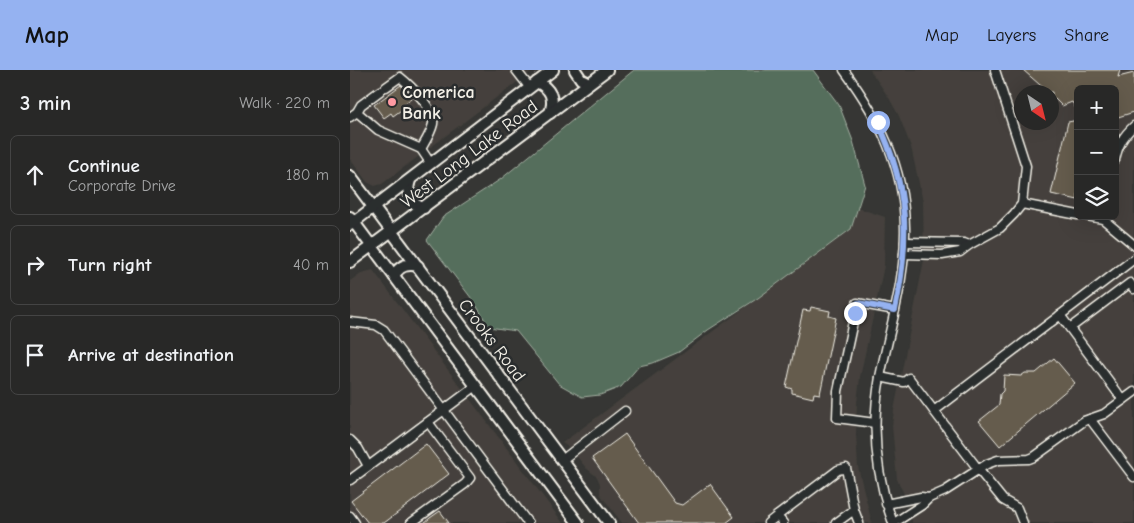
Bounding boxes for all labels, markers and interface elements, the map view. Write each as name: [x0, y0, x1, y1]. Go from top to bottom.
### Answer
text: Map: [25, 21, 69, 49]
text: Map: [925, 25, 959, 46]
text: Layers: [987, 25, 1036, 46]
text: Share: [1064, 25, 1109, 46]
place label: Comerica Bank: [402, 82, 475, 124]
north arrow: [1014, 85, 1059, 130]
map controls: [1074, 85, 1119, 220]
button: +: [1074, 85, 1119, 130]
text: 3 min: [20, 91, 71, 115]
text: Walk · 220 m: [239, 94, 330, 112]
marker: Comerica Bank: [386, 96, 398, 108]
street label: West Long Lake Road: [397, 96, 542, 213]
route start: [867, 111, 890, 134]
button: −: [1074, 130, 1119, 175]
text: Continue: [68, 155, 140, 177]
icon: ahead: [21, 161, 49, 189]
text: 180 m: [286, 166, 329, 184]
button: layers: [1074, 175, 1119, 220]
text: Corporate Drive: [68, 177, 176, 195]
icon: right: [21, 251, 49, 279]
text: Turn right: [68, 254, 152, 276]
text: 40 m: [293, 256, 329, 274]
street label: Crooks Road: [454, 295, 529, 386]
route end: [844, 302, 867, 325]
icon: arrive: [21, 341, 49, 369]
text: Arrive at destination: [68, 344, 234, 366]

